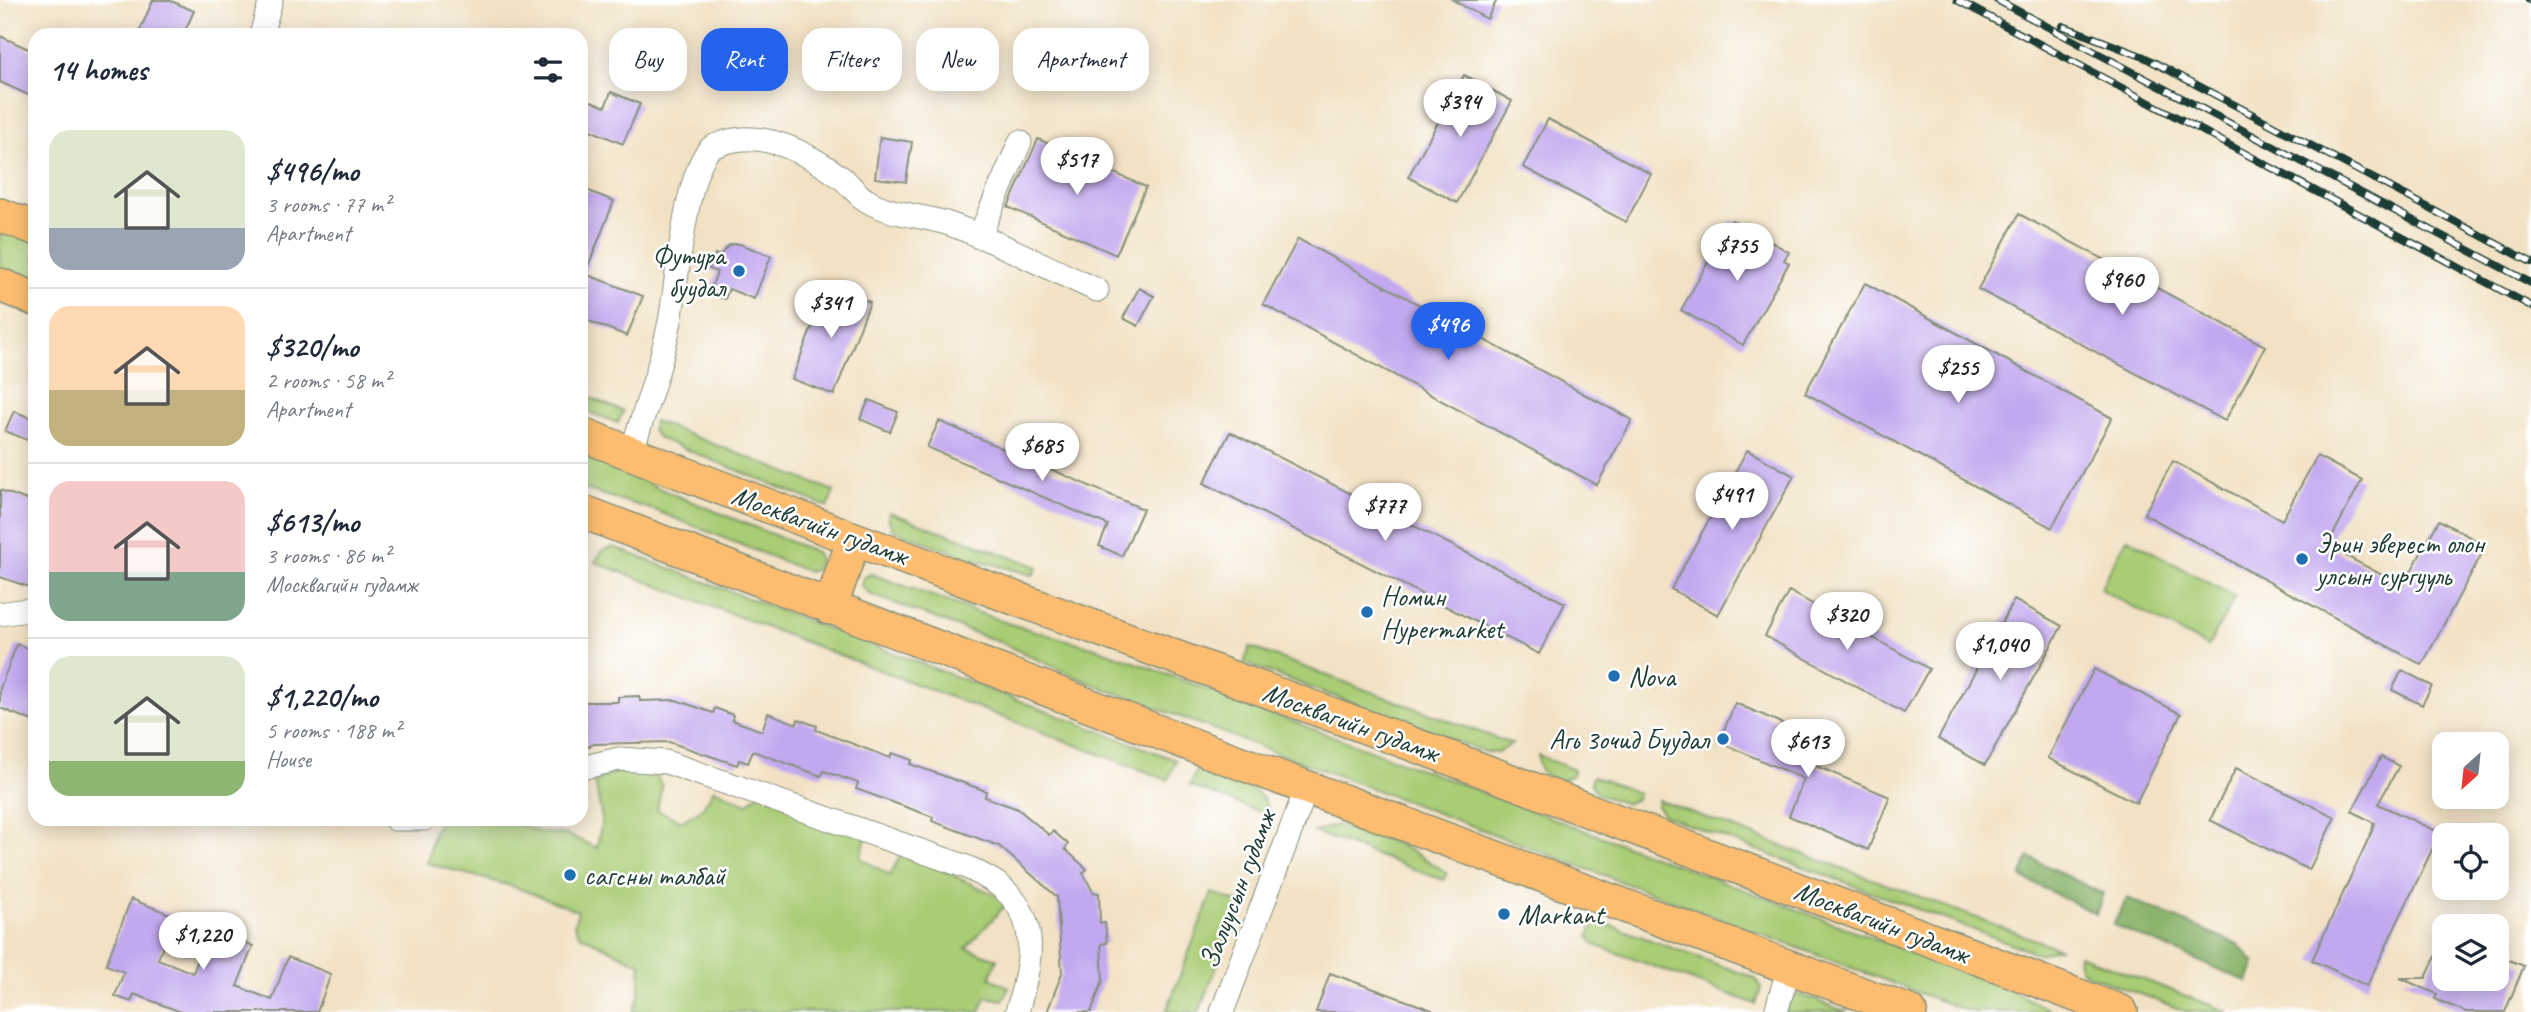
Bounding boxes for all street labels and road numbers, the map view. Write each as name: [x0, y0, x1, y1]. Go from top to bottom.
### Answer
street label: Москвагийн гудамж: [727, 477, 915, 574]
street label: Москвагийн гудамж: [1258, 674, 1446, 771]
street label: Залуусын гудамж: [1191, 802, 1284, 973]
street label: Москвагийн гудамж: [1790, 873, 1977, 972]

